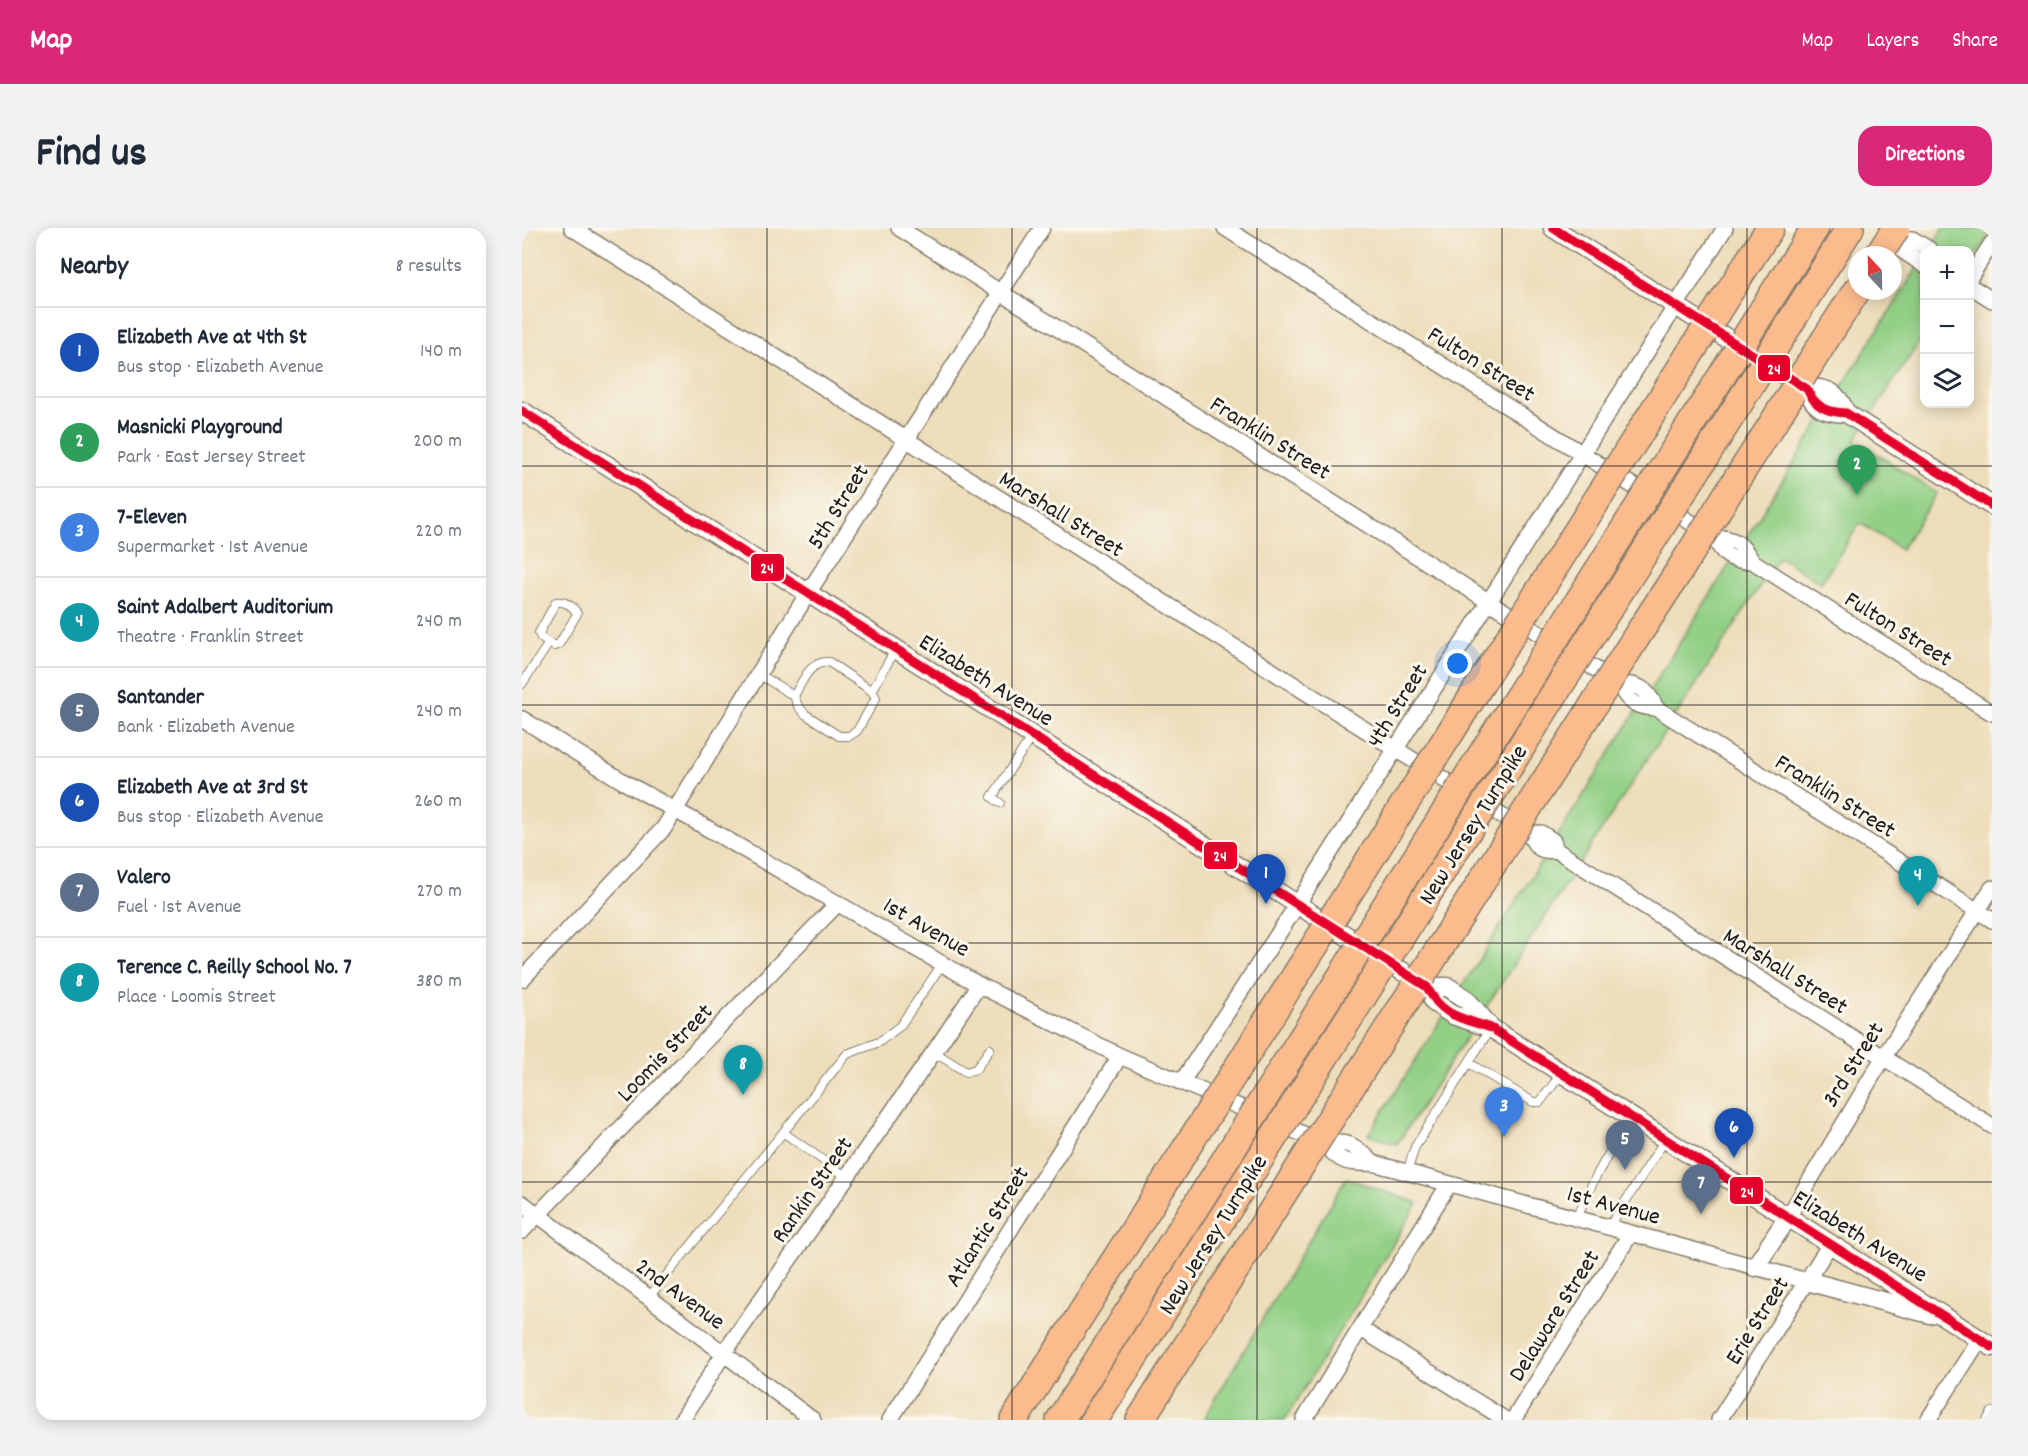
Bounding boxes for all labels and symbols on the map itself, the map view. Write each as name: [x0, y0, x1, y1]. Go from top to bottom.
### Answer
north arrow: [1848, 246, 1902, 300]
street label: Fulton Street: [1420, 319, 1541, 412]
line badge: 24: [1757, 354, 1791, 382]
text: 24: [1767, 359, 1781, 382]
street label: Franklin Street: [1202, 389, 1337, 490]
pin: 2: [1838, 446, 1876, 495]
street label: 5th Street: [800, 458, 879, 557]
street label: Marshall Street: [991, 464, 1130, 568]
line badge: 24: [750, 553, 785, 582]
text: 24: [760, 558, 774, 581]
street label: Fulton Street: [1837, 584, 1958, 677]
street label: Elizabeth Avenue: [911, 626, 1059, 737]
your location: [1443, 649, 1472, 678]
street label: 4th Street: [1359, 658, 1438, 755]
street label: New Jersey Turnpike: [1412, 739, 1538, 912]
street label: Franklin Street: [1767, 747, 1902, 848]
line badge: 24: [1203, 841, 1238, 870]
text: 24: [1213, 846, 1227, 869]
pin: 1: [1246, 854, 1286, 904]
pin: 4: [1898, 856, 1938, 906]
street label: 1st Avenue: [876, 890, 975, 967]
street label: Marshall Street: [1715, 921, 1854, 1025]
street label: Loomis Street: [610, 997, 722, 1111]
street label: 3rd Street: [1815, 1016, 1894, 1115]
pin: 8: [724, 1046, 762, 1095]
pin: 3: [1484, 1088, 1524, 1137]
pin: 6: [1714, 1108, 1754, 1158]
pin: 5: [1606, 1120, 1644, 1170]
street label: Rankin Street: [764, 1130, 863, 1251]
street label: New Jersey Turnpike: [1152, 1149, 1278, 1322]
street label: Atlantic Street: [938, 1160, 1039, 1295]
pin: 7: [1682, 1164, 1720, 1214]
line badge: 24: [1729, 1176, 1764, 1205]
street label: 1st Avenue: [1563, 1178, 1664, 1236]
text: 24: [1740, 1182, 1754, 1205]
street label: Elizabeth Avenue: [1785, 1182, 1933, 1293]
street label: Delaware Street: [1501, 1244, 1610, 1389]
street label: 2nd Avenue: [627, 1251, 731, 1340]
street label: Erie Street: [1718, 1271, 1799, 1372]

